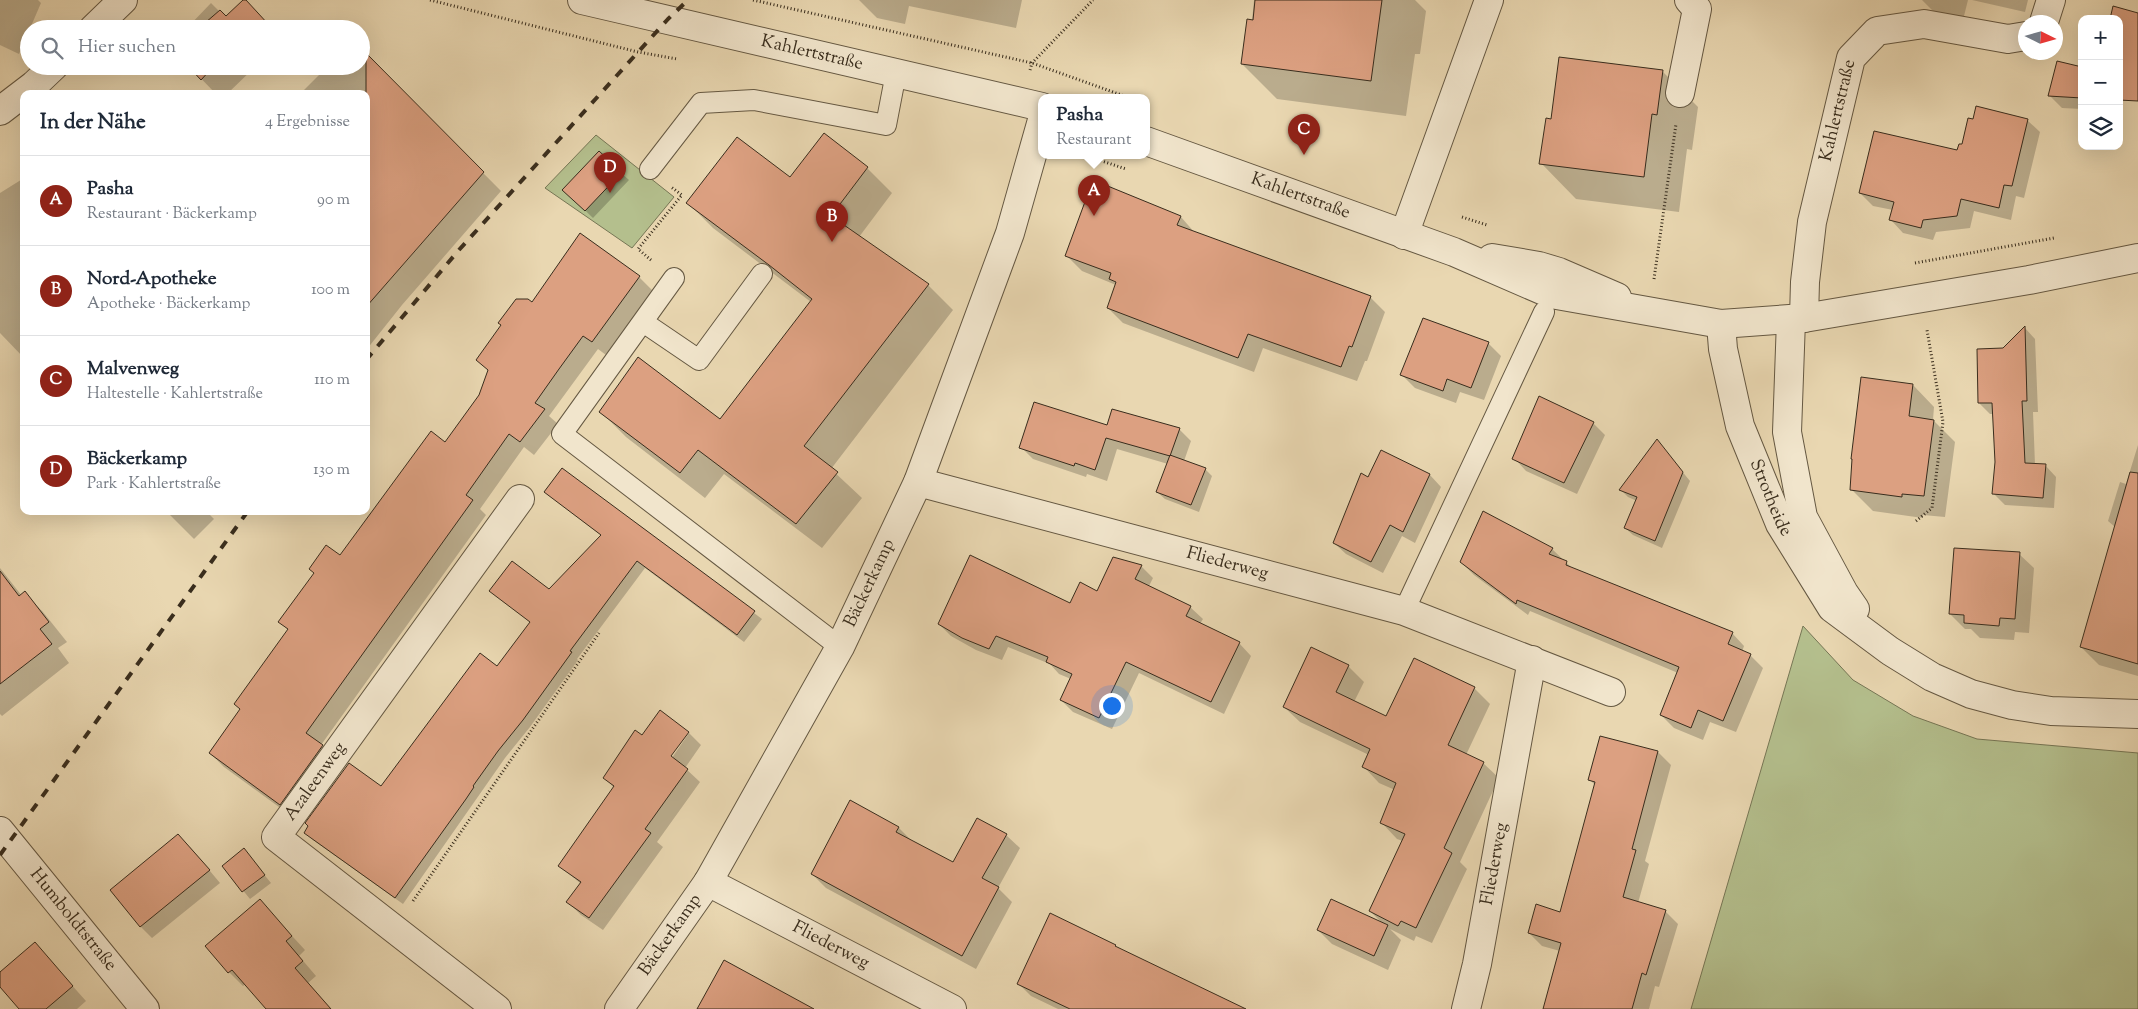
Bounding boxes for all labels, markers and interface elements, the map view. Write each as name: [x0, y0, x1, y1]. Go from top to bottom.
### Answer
north arrow: [2018, 15, 2063, 60]
map controls: [2078, 15, 2123, 150]
button: +: [2078, 15, 2123, 60]
search box: [20, 20, 370, 75]
street label: Kahlertstraße: [758, 29, 866, 78]
icon: search: [38, 34, 66, 62]
text: Hier suchen: [78, 34, 176, 61]
street label: Kahlertstraße: [1814, 57, 1863, 164]
button: −: [2078, 60, 2123, 105]
popup: [1038, 94, 1150, 159]
text: Pasha: [1057, 102, 1103, 129]
button: layers: [2078, 105, 2123, 150]
text: In der Nähe: [40, 108, 146, 138]
text: 4 Ergebnisse: [265, 111, 350, 134]
pin: C: [1288, 114, 1320, 155]
text: Restaurant: [1057, 129, 1131, 152]
pin: D: [594, 152, 626, 193]
street label: Kahlertstraße: [1247, 167, 1354, 227]
pin: A: [1078, 175, 1110, 216]
text: Pasha: [87, 176, 134, 203]
text: A: [50, 189, 63, 212]
text: 90 m: [317, 189, 350, 212]
pin: B: [816, 201, 848, 242]
text: Restaurant · Bäckerkamp: [87, 203, 257, 226]
text: Nord-Apotheke: [87, 266, 217, 293]
text: B: [51, 279, 61, 302]
text: 100 m: [311, 279, 350, 302]
text: Apotheke · Bäckerkamp: [87, 293, 250, 316]
text: Malvenweg: [87, 356, 179, 383]
text: C: [50, 369, 62, 392]
text: 110 m: [314, 369, 350, 392]
text: Haltestelle · Kahlertstraße: [87, 383, 263, 406]
text: Bäckerkamp: [87, 446, 187, 473]
street label: Strotheide: [1742, 456, 1798, 542]
text: D: [50, 459, 62, 482]
text: 130 m: [313, 459, 350, 482]
text: Park · Kahlertstraße: [87, 473, 221, 496]
street label: Bäckerkamp: [838, 535, 902, 632]
street label: Fliederweg: [1183, 541, 1271, 587]
your location: [1099, 693, 1125, 719]
street label: Azaleenweg: [278, 737, 353, 827]
street label: Fliederweg: [1475, 820, 1515, 907]
street label: Humboldtstraße: [23, 863, 123, 977]
street label: Bäckerkamp: [633, 889, 709, 982]
street label: Fliederweg: [787, 915, 874, 977]

